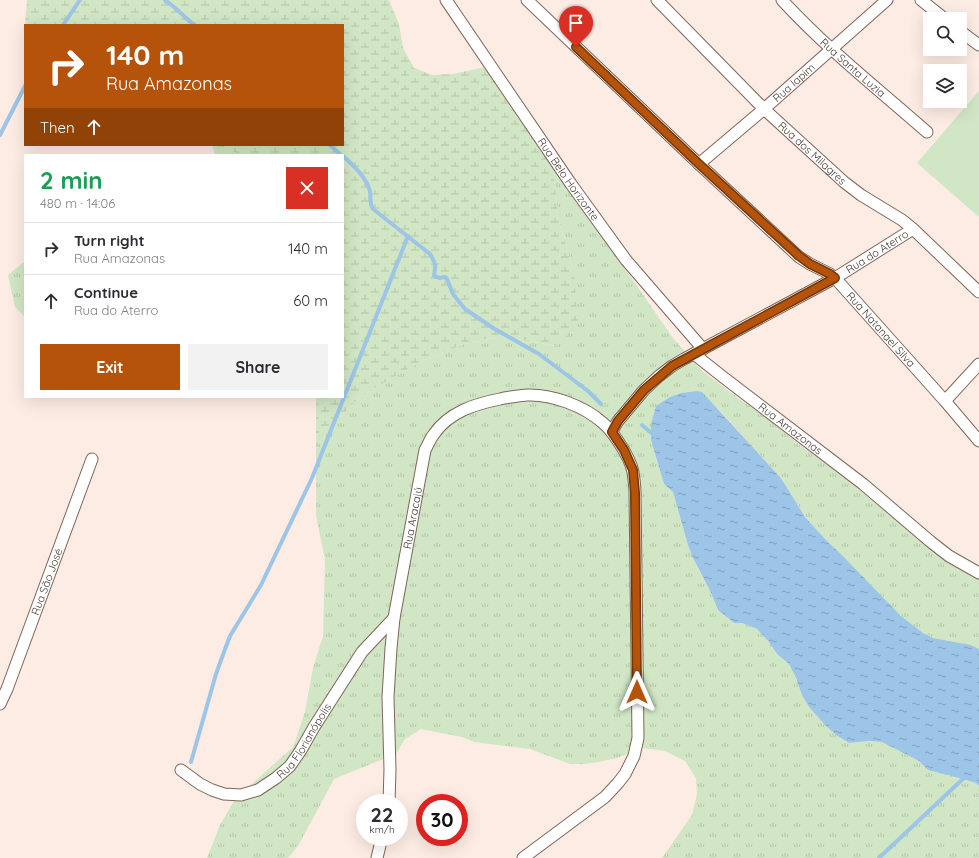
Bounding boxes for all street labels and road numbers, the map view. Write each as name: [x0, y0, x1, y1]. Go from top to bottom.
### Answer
street label: Rua Santa Luzia: [817, 35, 888, 100]
street label: Rua Iapim: [770, 60, 818, 105]
street label: Rua dos Milagres: [775, 118, 849, 188]
street label: Rua Belo Horizonte: [535, 135, 602, 223]
street label: Rua do Aterro: [843, 226, 911, 276]
street label: Rua Natanael Silva: [844, 289, 918, 370]
street label: Rua Amazonas: [756, 400, 825, 458]
street label: Rua Aracajú: [400, 486, 425, 550]
street label: Rua São José: [28, 546, 65, 617]
street label: Rua Florianópolis: [274, 701, 334, 781]

